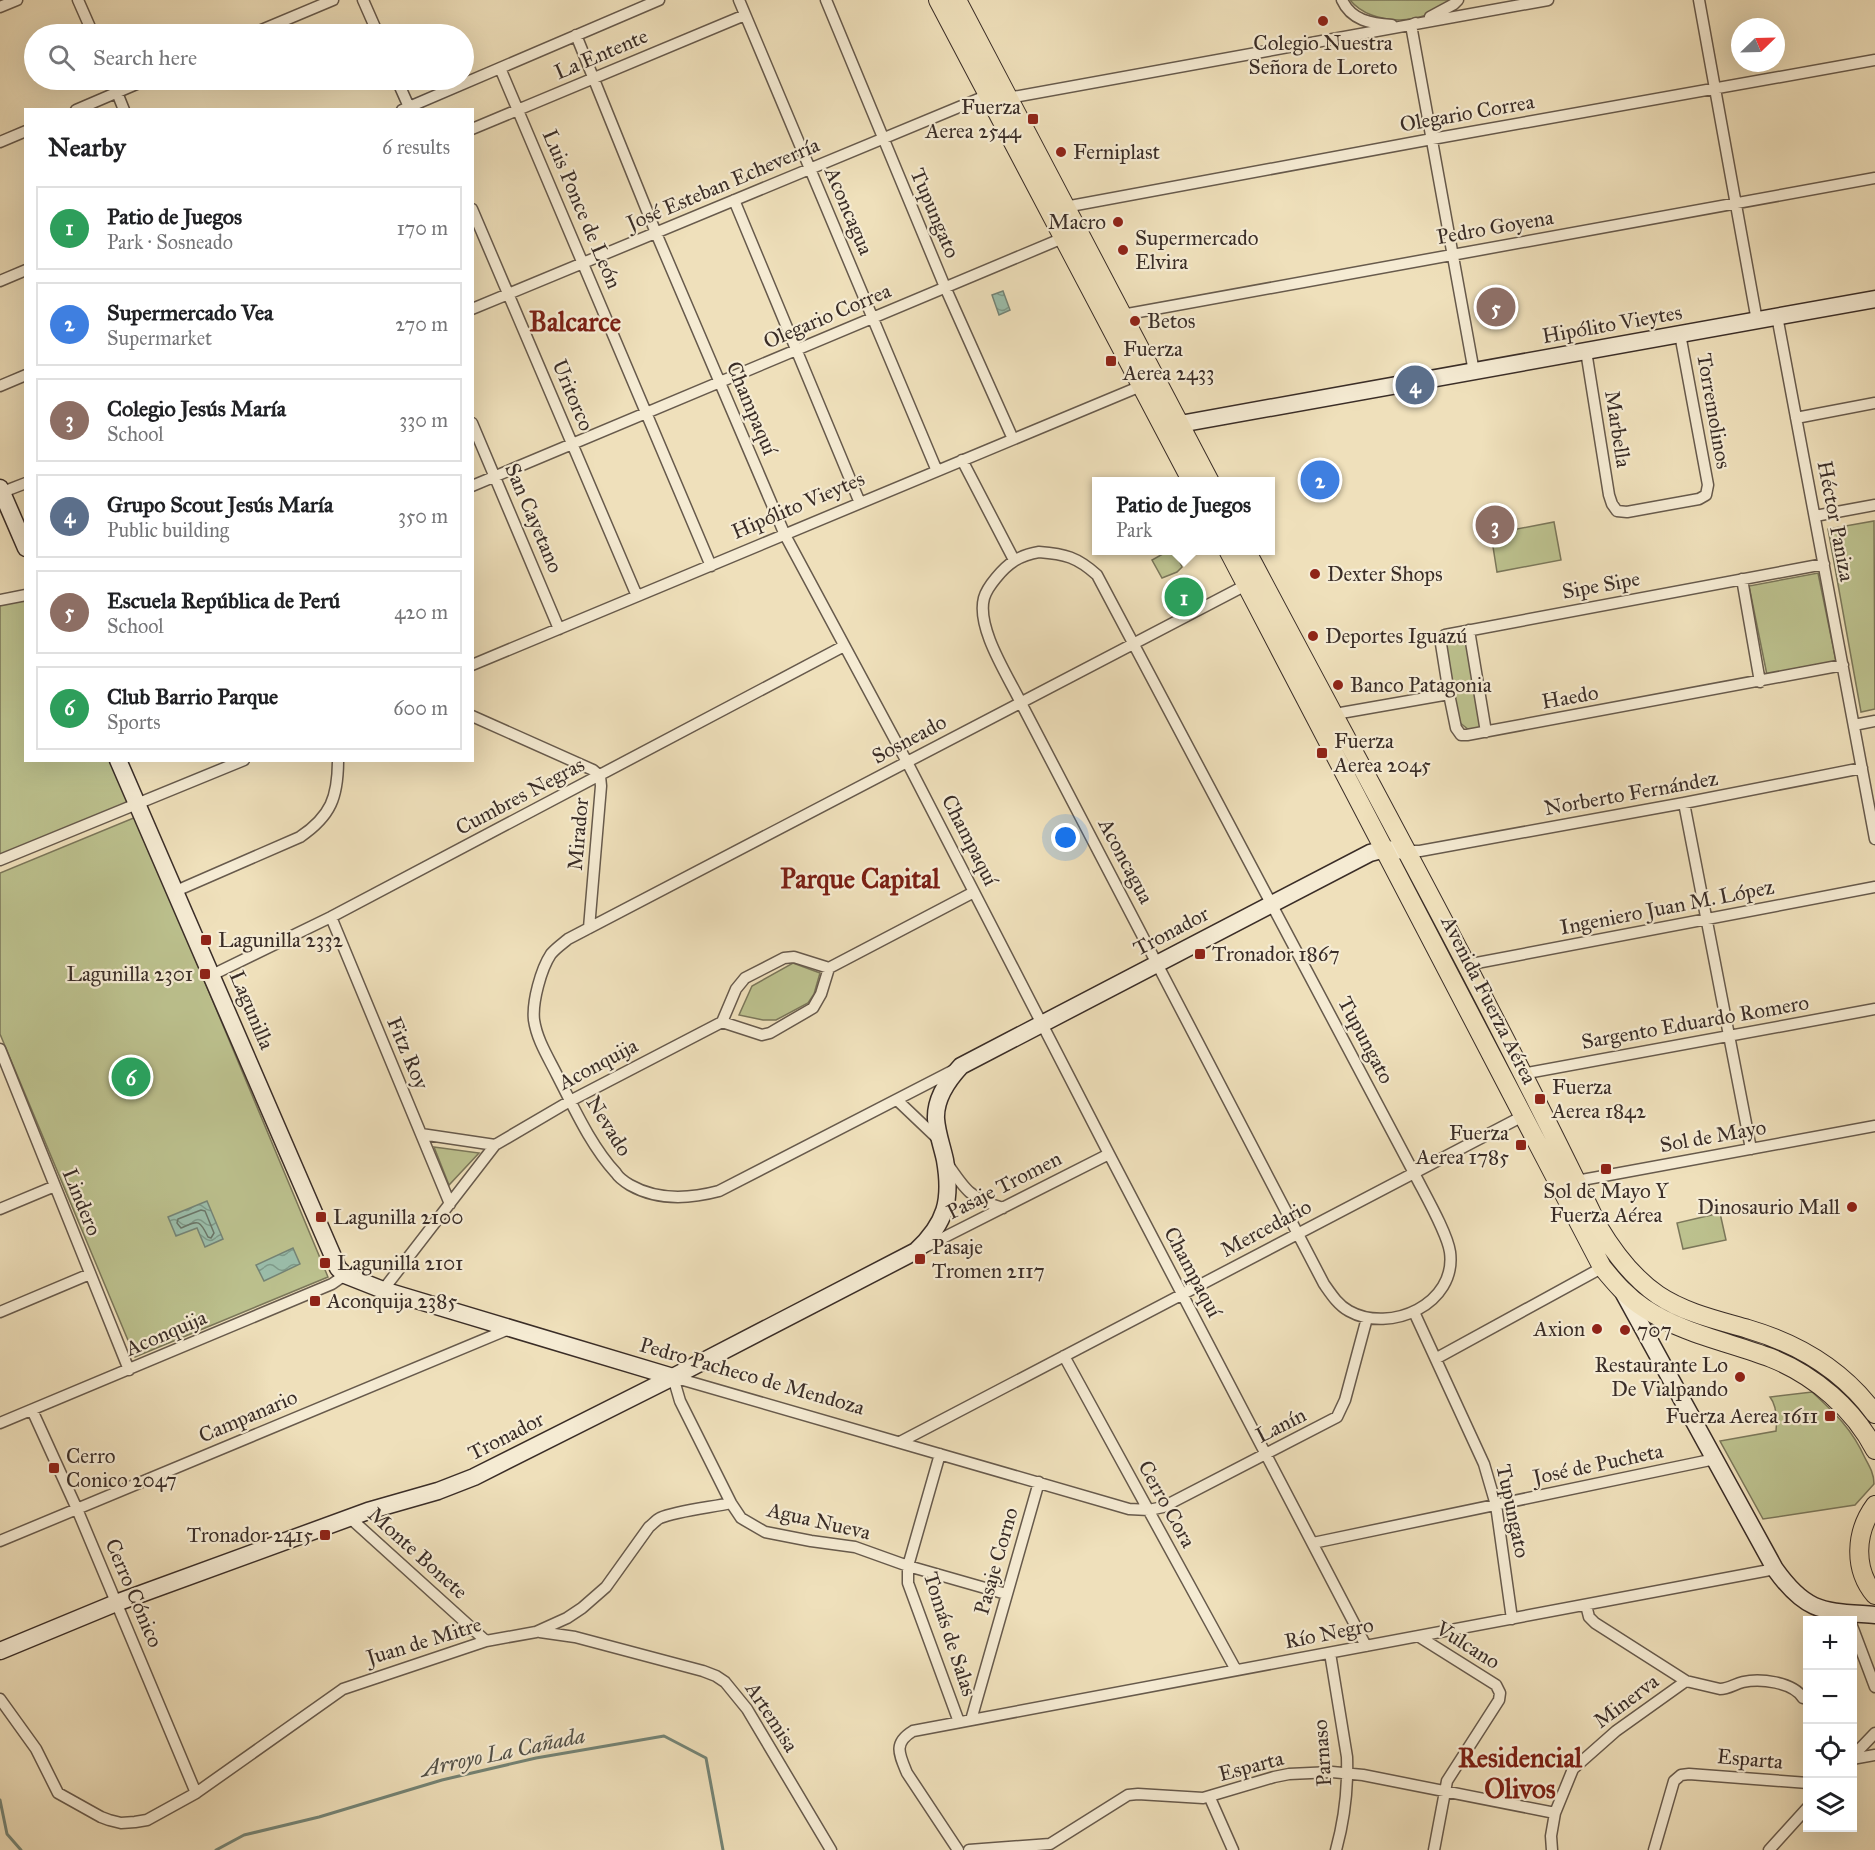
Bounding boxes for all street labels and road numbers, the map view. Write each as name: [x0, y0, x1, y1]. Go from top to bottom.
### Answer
street label: La Entente: [550, 23, 652, 85]
street label: Olegario Correa: [1398, 88, 1536, 138]
street label: Luis Ponce de León: [537, 125, 627, 293]
street label: José Esteban Echeverría: [621, 132, 823, 237]
street label: Aconcagua: [819, 162, 879, 259]
street label: Tupungato: [904, 164, 966, 262]
street label: Pedro Goyena: [1434, 204, 1556, 250]
street label: Olegario Correa: [759, 277, 895, 355]
street label: Hipólito Vieytes: [1540, 299, 1684, 349]
street label: Torremolinos: [1691, 351, 1737, 471]
street label: Uritorco: [546, 355, 600, 435]
street label: Champaquí: [721, 357, 784, 460]
street label: Marbella: [1599, 389, 1637, 469]
street label: San Cayetano: [499, 459, 569, 577]
street label: Héctor Paniza: [1812, 459, 1860, 584]
street label: Hipólito Vieytes: [728, 465, 868, 545]
street label: Sipe Sipe: [1560, 565, 1642, 605]
street label: Haedo: [1540, 679, 1601, 715]
street label: Sosneado: [867, 708, 951, 769]
street label: Cumbres Negras: [451, 751, 589, 841]
street label: Norberto Fernández: [1542, 765, 1720, 821]
street label: Champaquí: [936, 790, 1005, 891]
street label: Mirador: [562, 796, 594, 872]
street label: Aconcagua: [1092, 813, 1159, 908]
street label: Ingeniero Juan M. López: [1558, 873, 1776, 941]
street label: Tronador: [1129, 900, 1213, 962]
street label: Avenida Fuerza Aérea: [1435, 911, 1543, 1089]
street label: Lagunilla: [224, 967, 280, 1053]
street label: Sargento Eduardo Romero: [1579, 989, 1811, 1055]
street label: Tupungato: [1332, 992, 1400, 1088]
street label: Fitz Roy: [381, 1013, 435, 1094]
street label: Aconquija: [553, 1032, 642, 1096]
street label: Nevado: [580, 1091, 638, 1161]
street label: Sol de Mayo: [1658, 1114, 1768, 1158]
street label: Pasaje Tromen: [942, 1145, 1066, 1225]
street label: Lindero: [57, 1164, 107, 1240]
street label: Mercedario: [1216, 1193, 1316, 1263]
street label: Champaquí: [1158, 1222, 1228, 1323]
street label: Aconquija: [120, 1304, 211, 1362]
street label: Pedro Pacheco de Mendoza: [636, 1331, 868, 1421]
street label: Campanario: [195, 1383, 302, 1448]
street label: Lanín: [1252, 1401, 1310, 1449]
street label: Tronador: [464, 1406, 548, 1466]
street label: José de Pucheta: [1529, 1438, 1666, 1491]
street label: Cerro Cora: [1132, 1456, 1202, 1552]
street label: Tupungato: [1490, 1462, 1536, 1560]
street label: Agua Nueva: [764, 1496, 873, 1545]
street label: Monte Bonete: [363, 1502, 473, 1605]
street label: Pasaje Corno: [968, 1504, 1024, 1618]
street label: Cerro Cónico: [99, 1535, 169, 1652]
street label: Tomás de Salas: [918, 1569, 982, 1699]
street label: Juan de Mitre: [361, 1611, 485, 1671]
street label: Río Negro: [1282, 1612, 1376, 1654]
street label: Vulcano: [1430, 1615, 1505, 1675]
street label: Minerva: [1588, 1668, 1664, 1734]
street label: Artemisa: [739, 1676, 804, 1757]
street label: Parnaso: [1307, 1718, 1337, 1787]
street label: Esparta: [1716, 1743, 1784, 1775]
street label: Esparta: [1216, 1745, 1286, 1787]

